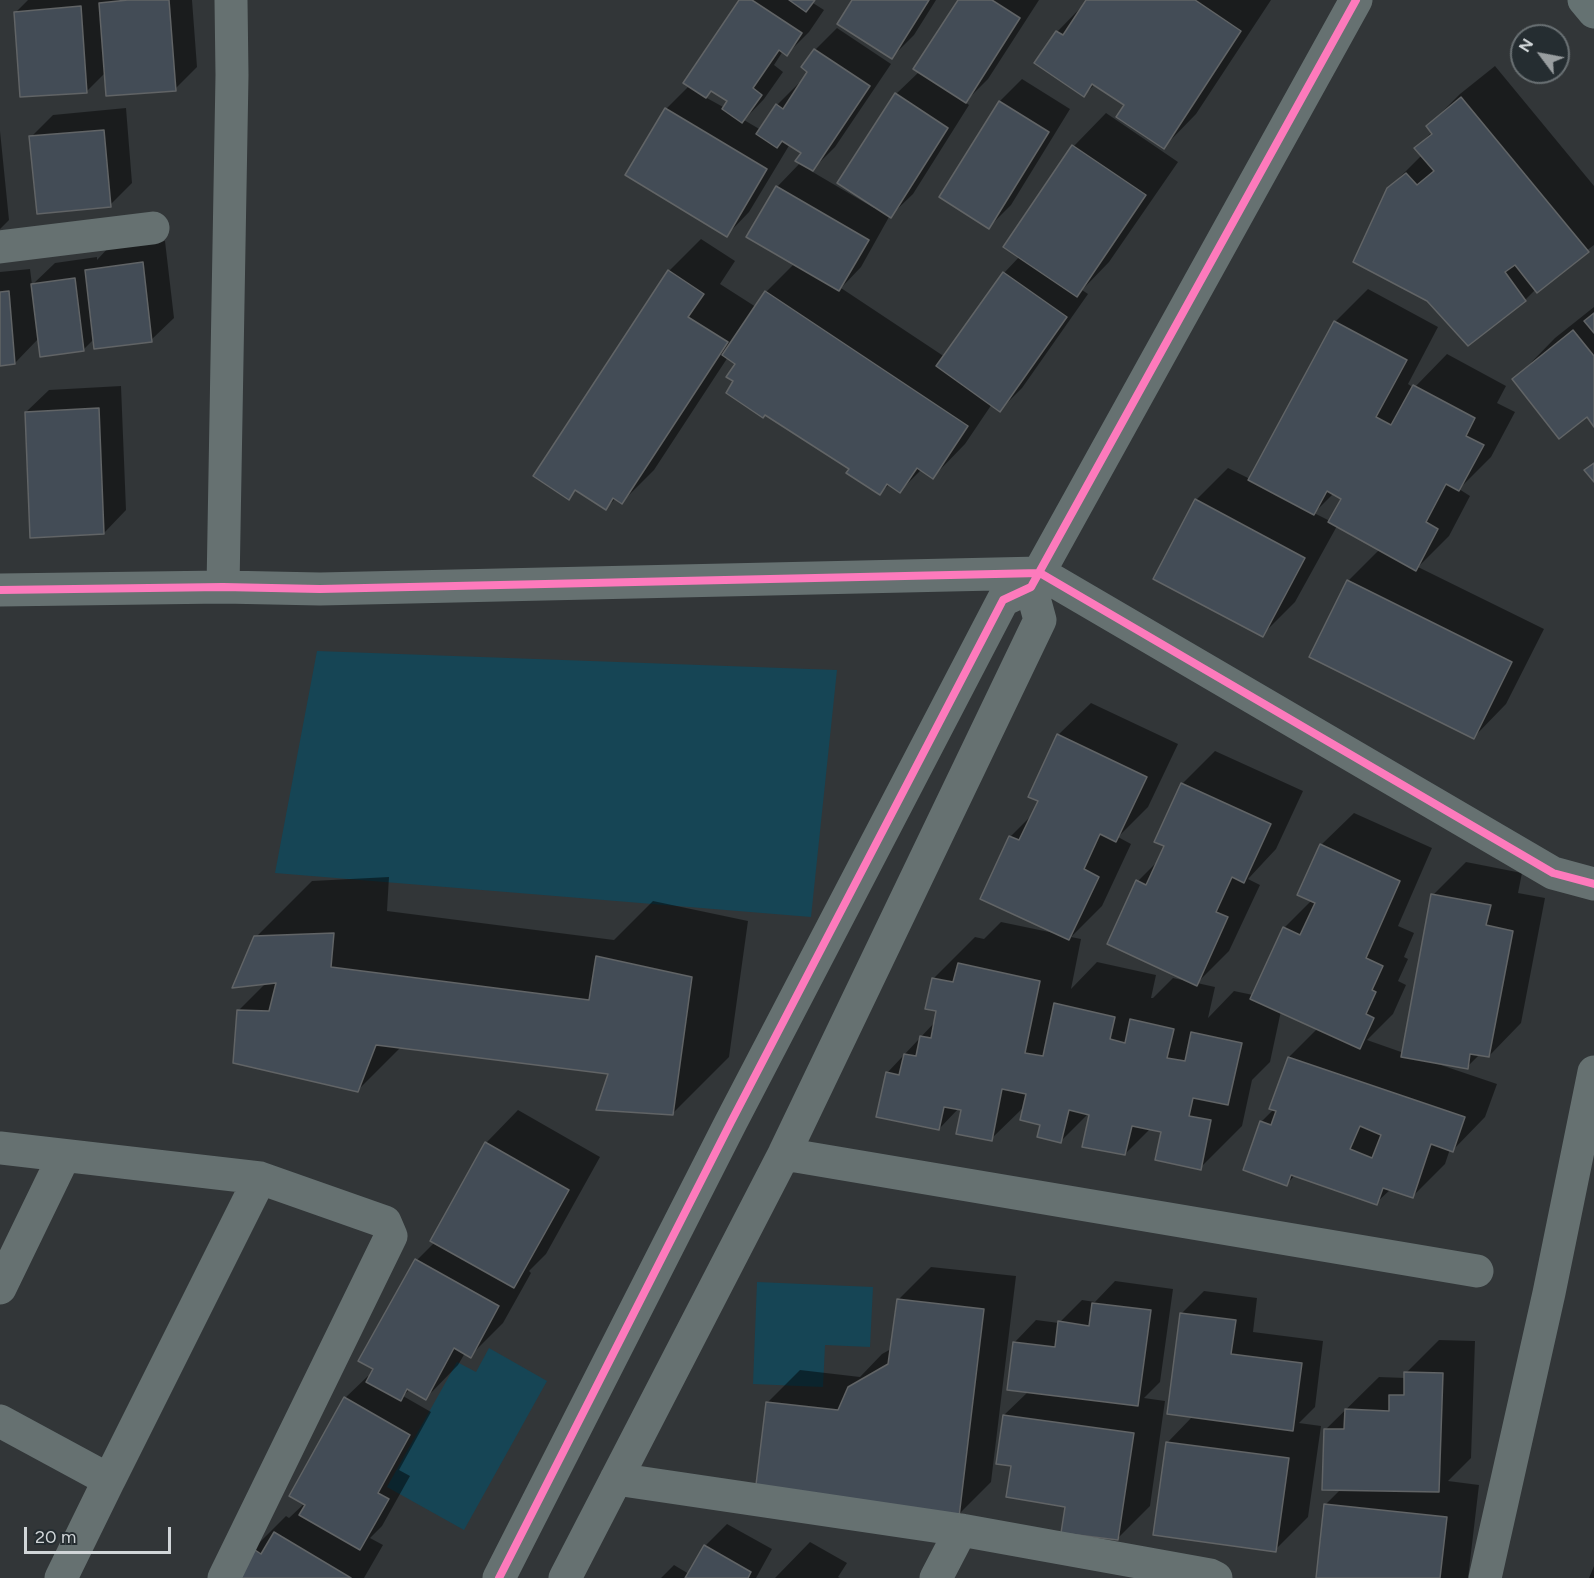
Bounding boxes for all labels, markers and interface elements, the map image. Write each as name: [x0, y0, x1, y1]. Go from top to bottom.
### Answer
north arrow: [1510, 24, 1570, 84]
text: N: [1515, 35, 1537, 56]
scale bar: [27, 1515, 174, 1553]
text: 20 m: [35, 1526, 76, 1548]

